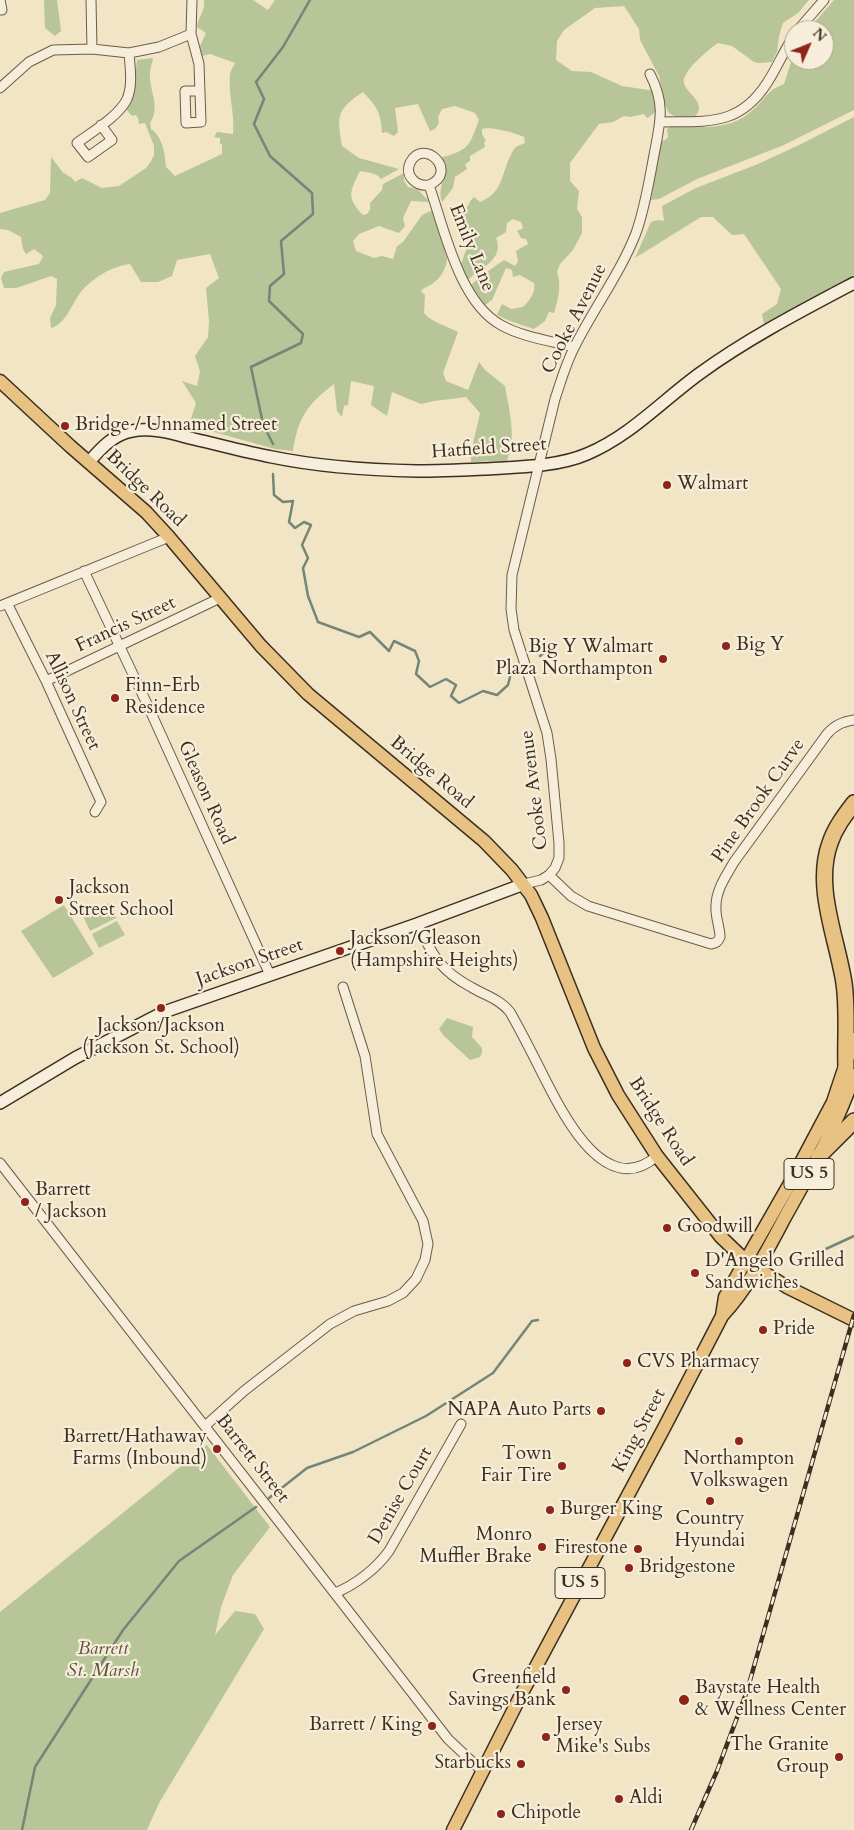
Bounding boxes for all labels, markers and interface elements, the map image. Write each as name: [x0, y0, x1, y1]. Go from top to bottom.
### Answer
north arrow: [784, 20, 834, 70]
text: N: [808, 24, 830, 46]
street label: Emily Lane: [443, 201, 499, 295]
street label: Cooke Avenue: [537, 260, 613, 378]
place label: Bridge / Unnamed Street: [75, 415, 277, 437]
marker: Bridge / Unnamed Street: [59, 420, 71, 432]
street label: Hatfield Street: [431, 434, 547, 464]
street label: Bridge Road: [101, 446, 189, 532]
place label: Walmart: [677, 474, 748, 496]
marker: Walmart: [661, 479, 673, 491]
street label: Francis Street: [72, 592, 180, 658]
place label: Big Y: [736, 635, 784, 657]
place label: Big Y Walmart Plaza Northampton: [496, 637, 653, 681]
marker: Big Y: [720, 640, 732, 652]
street label: Allison Street: [39, 648, 105, 754]
marker: Big Y Walmart Plaza Northampton: [657, 653, 669, 665]
place label: Finn-Erb Residence: [125, 676, 205, 720]
marker: Finn-Erb Residence: [109, 692, 121, 704]
street label: Cooke Avenue: [516, 729, 554, 851]
street label: Bridge Road: [385, 732, 477, 814]
street label: Pine Brook Curve: [708, 734, 810, 868]
street label: Gleason Road: [172, 738, 238, 848]
place label: Jackson Street School: [69, 878, 174, 922]
marker: Jackson Street School: [53, 894, 65, 906]
place label: Jackson/Gleason (Hampshire Heights): [350, 929, 518, 973]
street label: Jackson Street: [193, 934, 307, 992]
marker: Jackson/Gleason (Hampshire Heights): [334, 945, 346, 957]
marker: Jackson/Jackson (Jackson St. School): [155, 1002, 167, 1014]
place label: Jackson/Jackson (Jackson St. School): [82, 1016, 240, 1060]
street label: Bridge Road: [623, 1073, 697, 1171]
road number: US 5: [784, 1158, 834, 1190]
place label: Barrett / Jackson: [35, 1180, 107, 1224]
marker: Barrett / Jackson: [19, 1196, 31, 1208]
place label: Goodwill: [677, 1217, 753, 1239]
marker: Goodwill: [661, 1222, 673, 1234]
place label: D'Angelo Grilled Sandwiches: [705, 1251, 844, 1295]
marker: D'Angelo Grilled Sandwiches: [689, 1267, 701, 1279]
place label: Pride: [773, 1319, 815, 1341]
marker: Pride: [757, 1324, 769, 1336]
place label: CVS Pharmacy: [637, 1352, 760, 1374]
marker: CVS Pharmacy: [621, 1357, 633, 1369]
street label: King Street: [608, 1385, 672, 1477]
place label: NAPA Auto Parts: [447, 1400, 591, 1422]
marker: NAPA Auto Parts: [595, 1405, 607, 1417]
street label: Barrett Street: [210, 1410, 294, 1508]
place label: Barrett/Hathaway Farms (Inbound): [63, 1427, 207, 1471]
marker: Northampton Volkswagen: [733, 1435, 745, 1447]
marker: Barrett/Hathaway Farms (Inbound): [211, 1443, 223, 1455]
street label: Denise Court: [364, 1443, 438, 1549]
place label: Town Fair Tire: [481, 1444, 552, 1488]
place label: Northampton Volkswagen: [683, 1449, 795, 1493]
marker: Town Fair Tire: [556, 1460, 568, 1472]
marker: Country Hyundai: [704, 1495, 716, 1507]
place label: Burger King: [560, 1499, 663, 1521]
marker: Burger King: [544, 1504, 556, 1516]
place label: Country Hyundai: [675, 1509, 745, 1553]
place label: Monro Muffler Brake: [420, 1525, 532, 1569]
place label: Firestone: [554, 1538, 628, 1560]
marker: Monro Muffler Brake: [536, 1541, 548, 1553]
marker: Firestone: [632, 1543, 644, 1555]
place label: Bridgestone: [639, 1557, 736, 1579]
marker: Bridgestone: [623, 1562, 635, 1574]
road number: US 5: [555, 1568, 605, 1599]
park label: Barrett St. Marsh: [67, 1639, 139, 1683]
place label: Greenfield Savings Bank: [448, 1668, 556, 1712]
place label: Baystate Health & Wellness Center: [695, 1678, 846, 1722]
marker: Greenfield Savings Bank: [560, 1684, 572, 1696]
marker: Baystate Health & Wellness Center: [677, 1693, 691, 1707]
place label: Barrett / King: [309, 1715, 422, 1737]
place label: Jersey Mike's Subs: [556, 1715, 650, 1759]
marker: Barrett / King: [426, 1720, 438, 1732]
marker: Jersey Mike's Subs: [540, 1731, 552, 1743]
place label: The Granite Group: [730, 1735, 829, 1779]
marker: The Granite Group: [833, 1751, 845, 1763]
place label: Starbucks: [435, 1753, 511, 1775]
marker: Starbucks: [515, 1758, 527, 1770]
place label: Aldi: [629, 1788, 663, 1810]
marker: Aldi: [613, 1793, 625, 1805]
place label: Chipotle: [511, 1803, 581, 1825]
marker: Chipotle: [495, 1808, 507, 1820]

